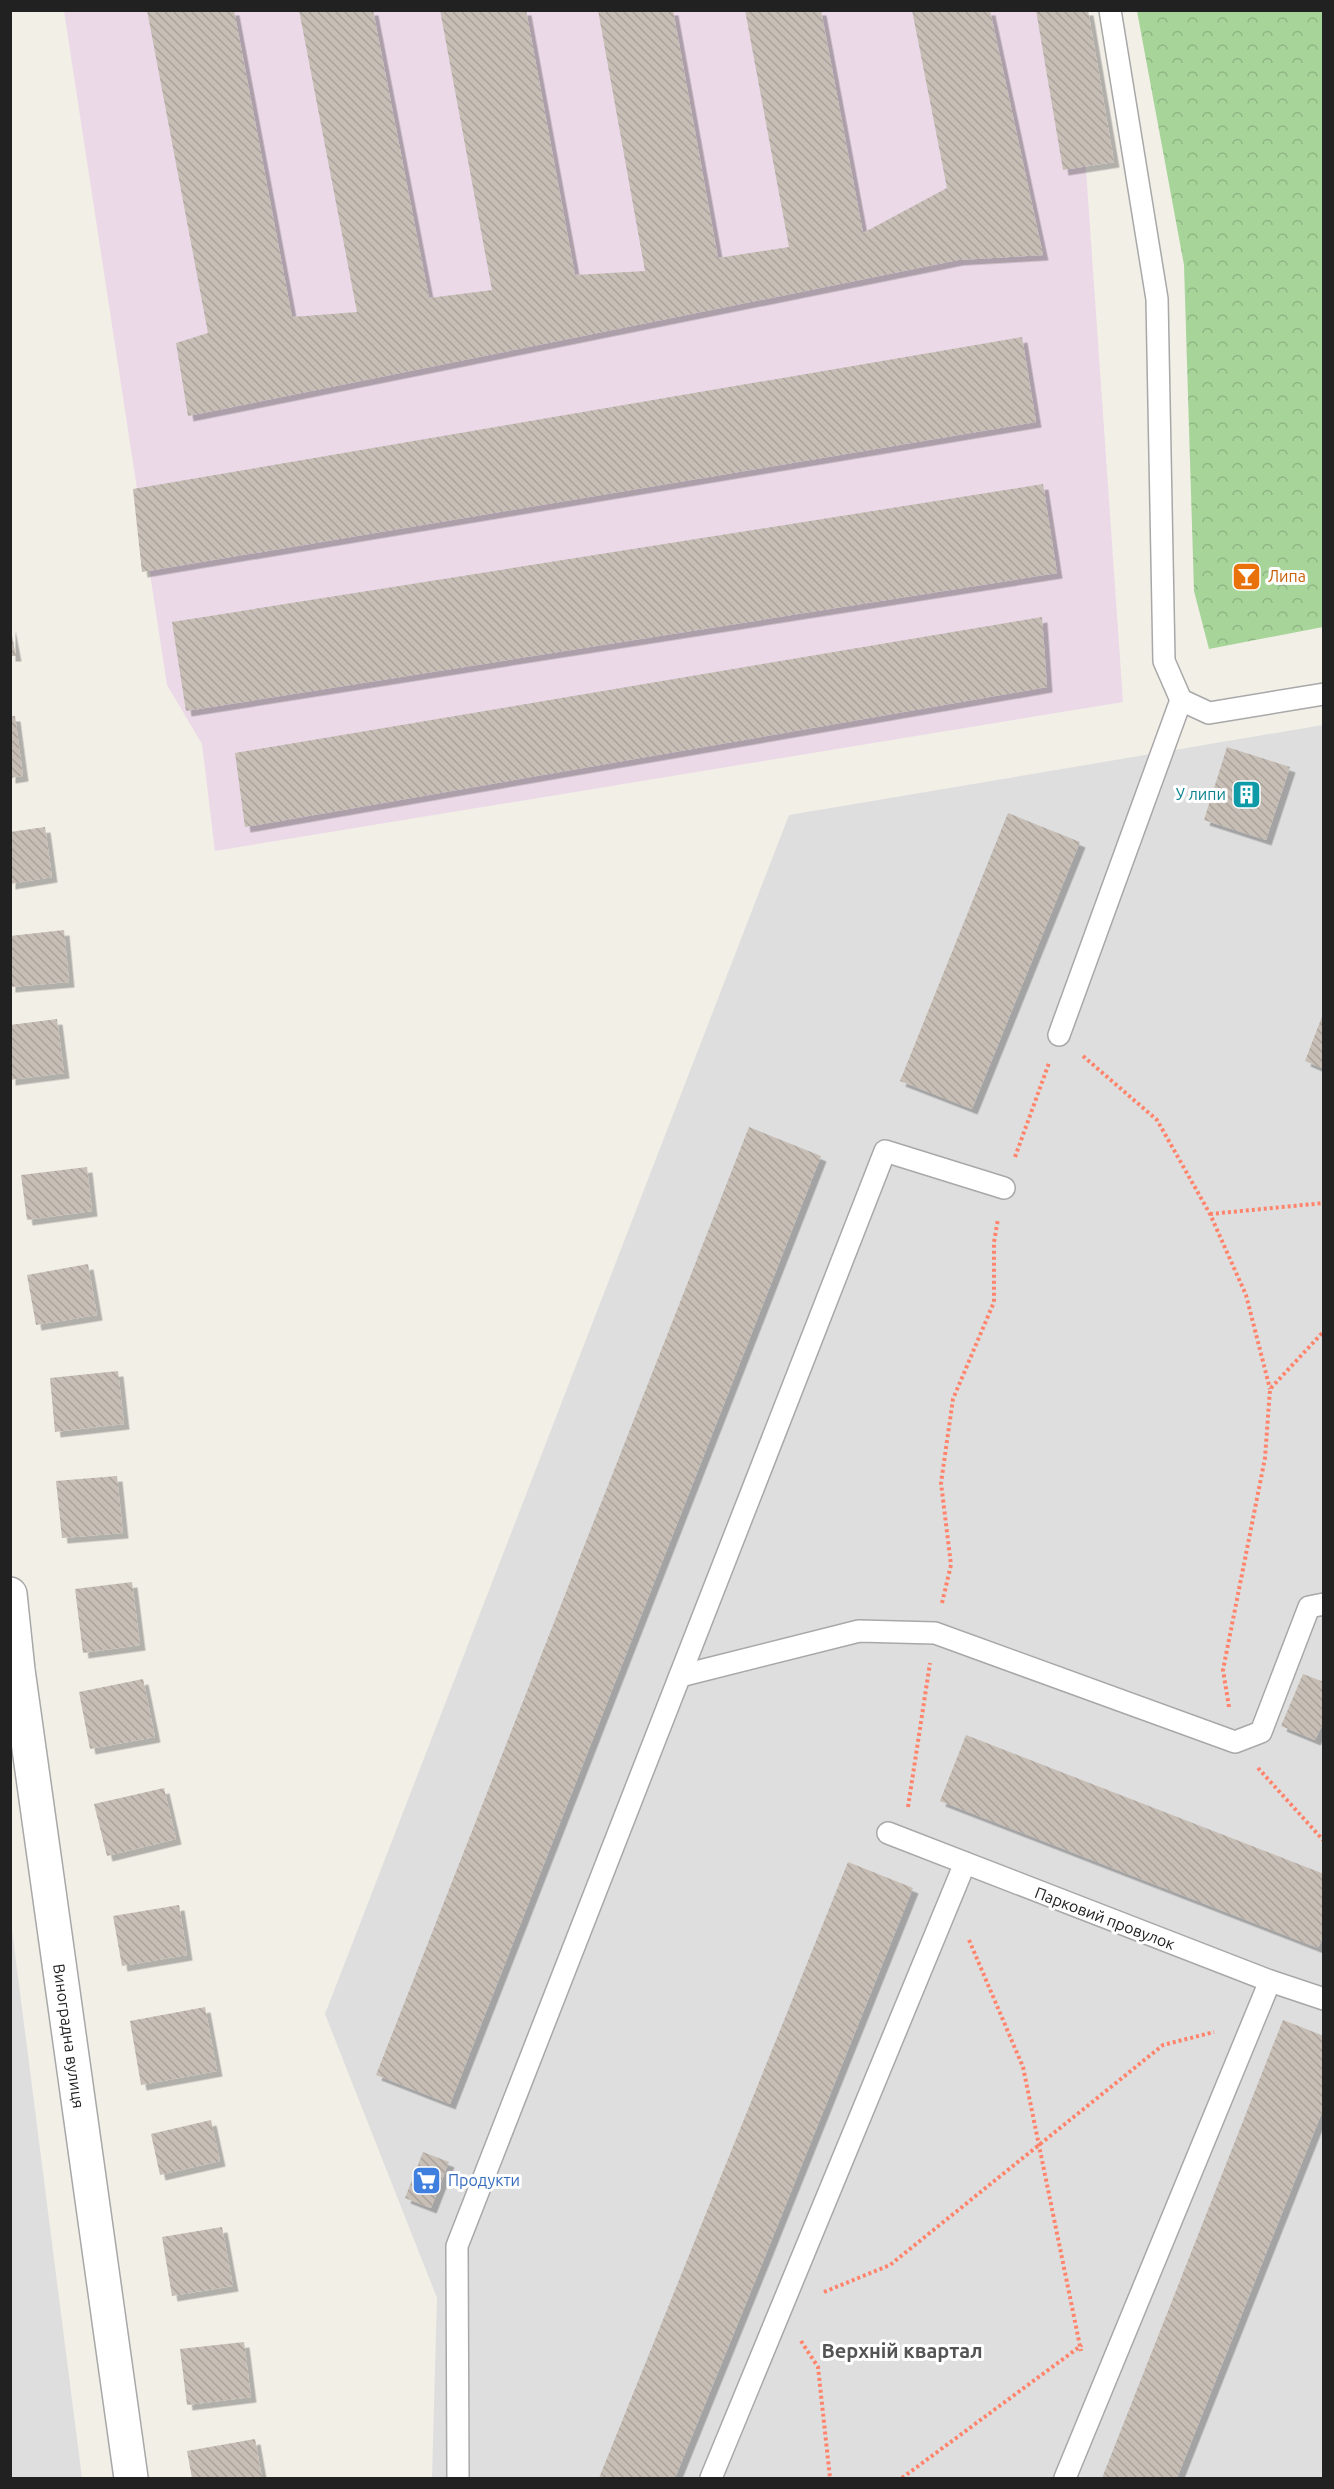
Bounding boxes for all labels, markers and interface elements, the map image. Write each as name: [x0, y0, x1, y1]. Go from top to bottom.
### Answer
bar icon: Липа: [1231, 560, 1263, 592]
place label: Липа: [1268, 567, 1306, 585]
building icon: У липи: [1231, 778, 1263, 810]
place label: У липи: [1176, 785, 1226, 803]
street label: Парковий провулок: [1032, 1883, 1178, 1953]
street label: Виноградна вулиця: [50, 1962, 88, 2110]
supermarket icon: Продукти: [411, 2164, 443, 2196]
place label: Продукти: [448, 2171, 520, 2189]
district label: Верхній квартал: [821, 2339, 983, 2362]

